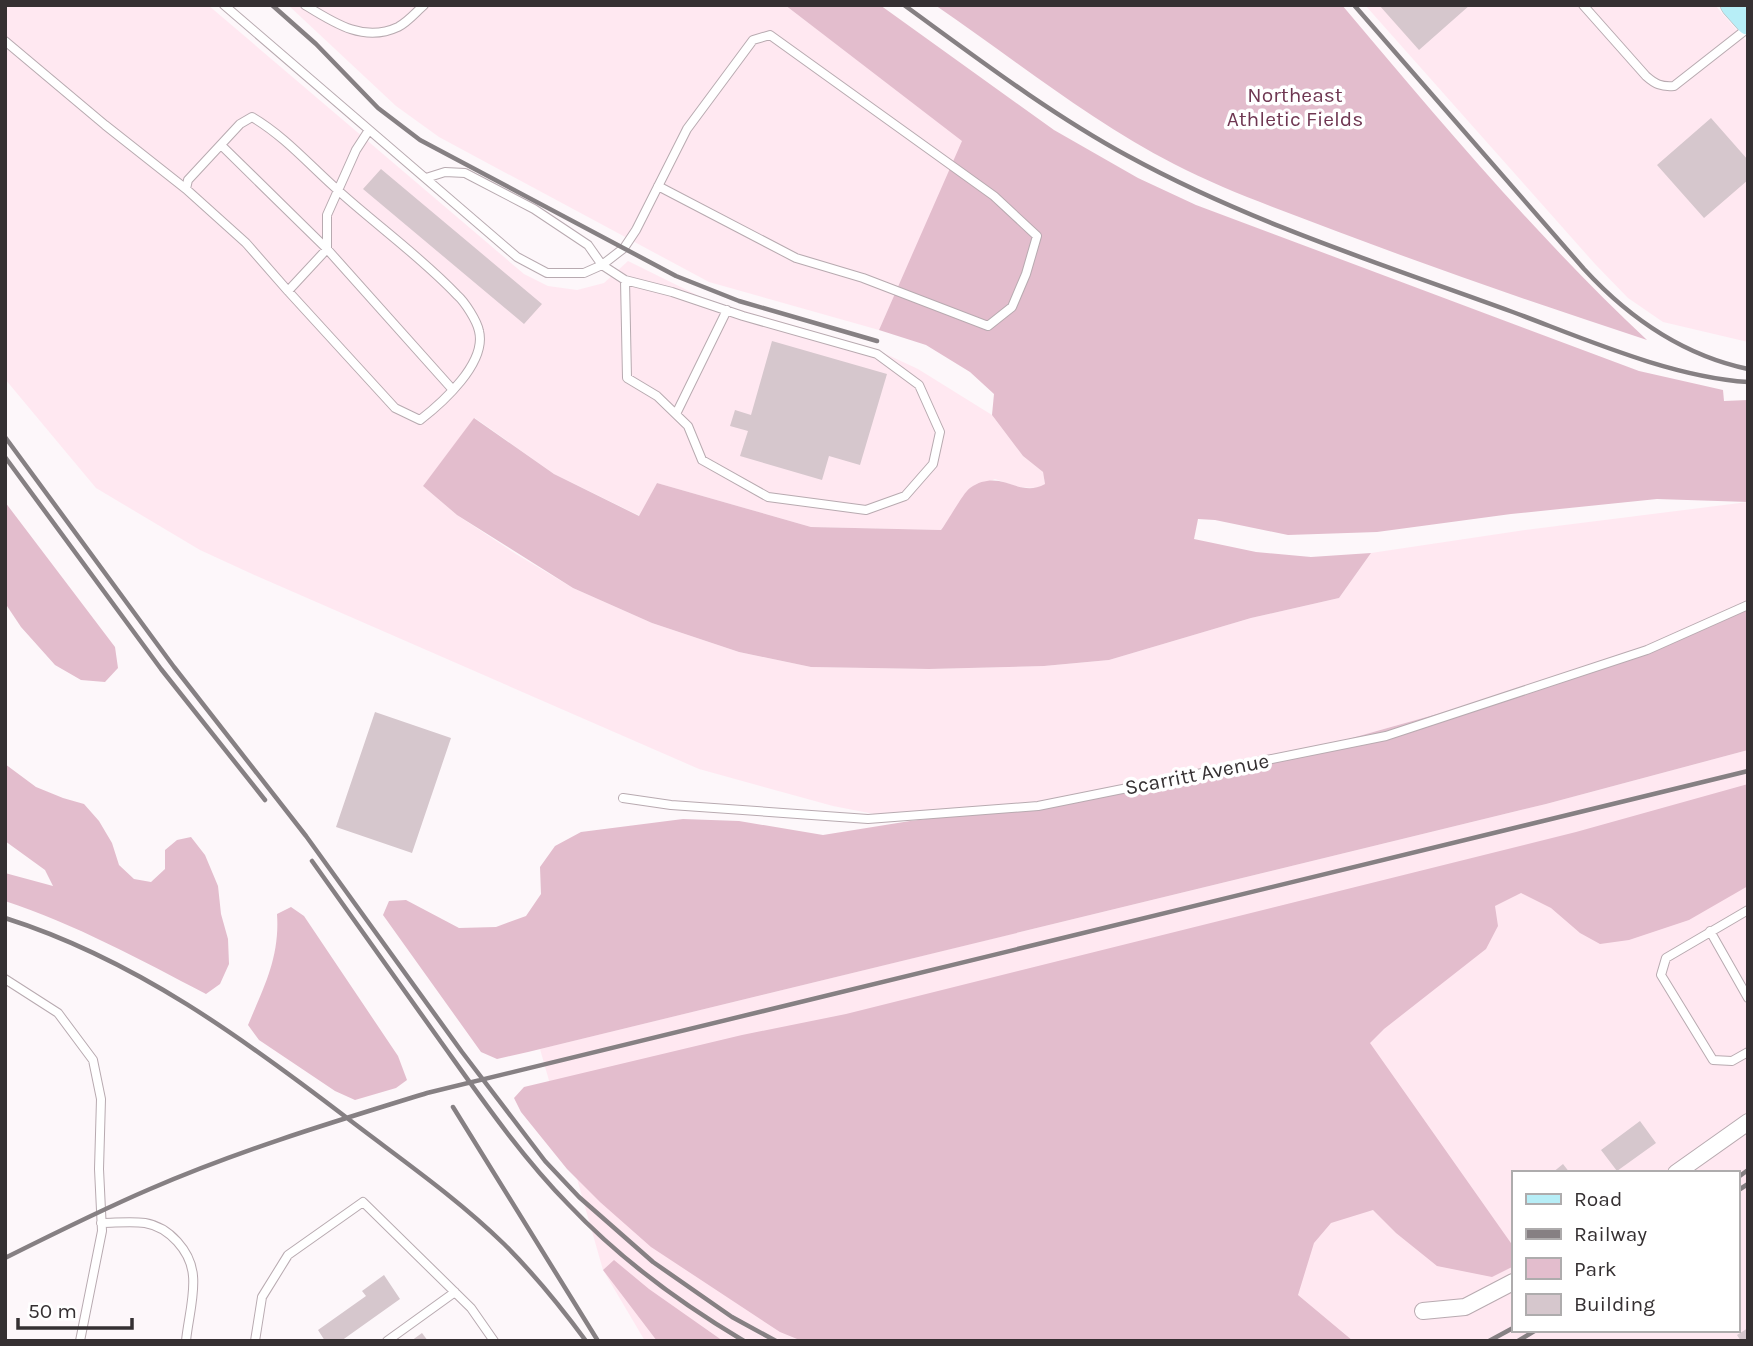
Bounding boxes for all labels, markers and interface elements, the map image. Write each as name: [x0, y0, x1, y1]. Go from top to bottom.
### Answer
park label: Northeast Athletic Fields: [1227, 83, 1363, 131]
street label: Scarritt Avenue: [1123, 748, 1271, 800]
legend: [1512, 1171, 1739, 1332]
text: Road: [1574, 1187, 1622, 1211]
text: Railway: [1574, 1222, 1647, 1246]
text: Park: [1574, 1257, 1617, 1281]
scale bar: [18, 1286, 131, 1330]
text: Building: [1574, 1292, 1655, 1316]
text: 50 m: [28, 1299, 77, 1323]

